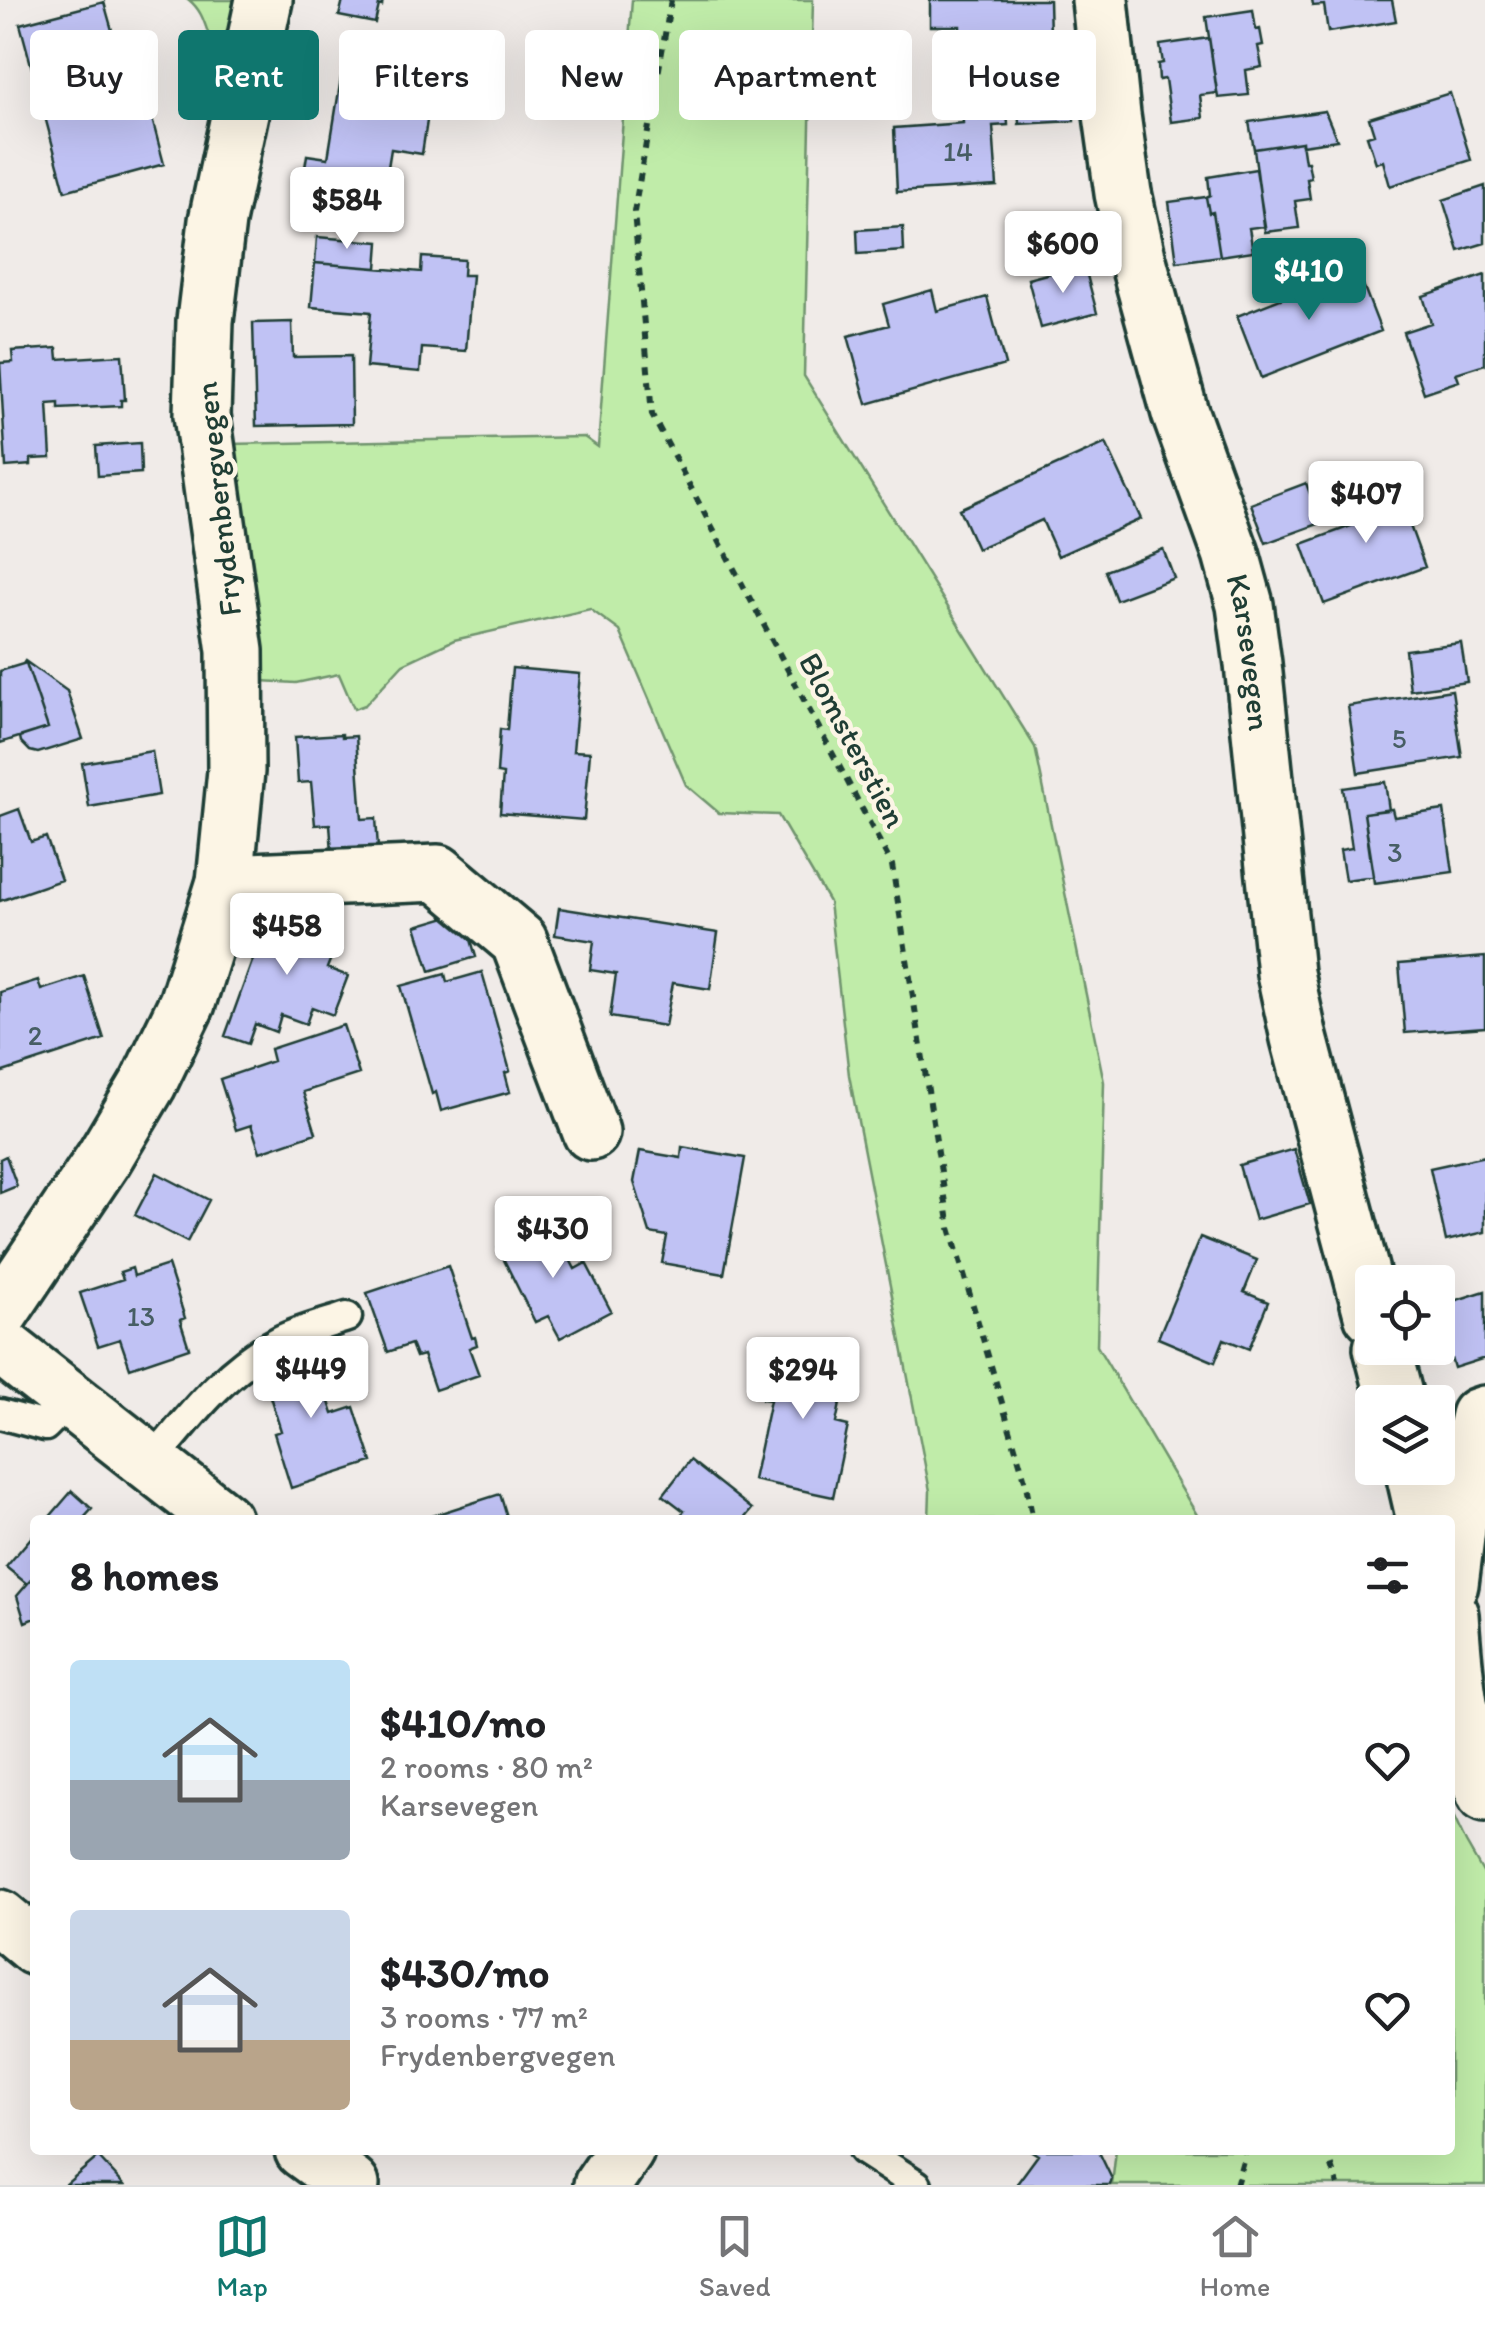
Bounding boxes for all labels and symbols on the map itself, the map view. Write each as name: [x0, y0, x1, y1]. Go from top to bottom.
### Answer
house number: 14: [943, 134, 973, 168]
pin: $584: [288, 167, 406, 252]
pin: $600: [1004, 211, 1122, 296]
pin: $410: [1250, 238, 1368, 323]
street label: Frydenbergvegen: [187, 380, 249, 618]
pin: $407: [1307, 461, 1425, 546]
street label: Karsevegen: [1218, 569, 1279, 733]
street label: Blomsterstien: [791, 646, 915, 834]
house number: 5: [1392, 721, 1406, 755]
house number: 3: [1387, 835, 1403, 869]
pin: $458: [228, 893, 346, 978]
house number: 2: [28, 1018, 43, 1052]
pin: $430: [494, 1196, 612, 1281]
house number: 13: [127, 1299, 155, 1333]
pin: $449: [252, 1336, 370, 1421]
pin: $294: [744, 1337, 862, 1422]

